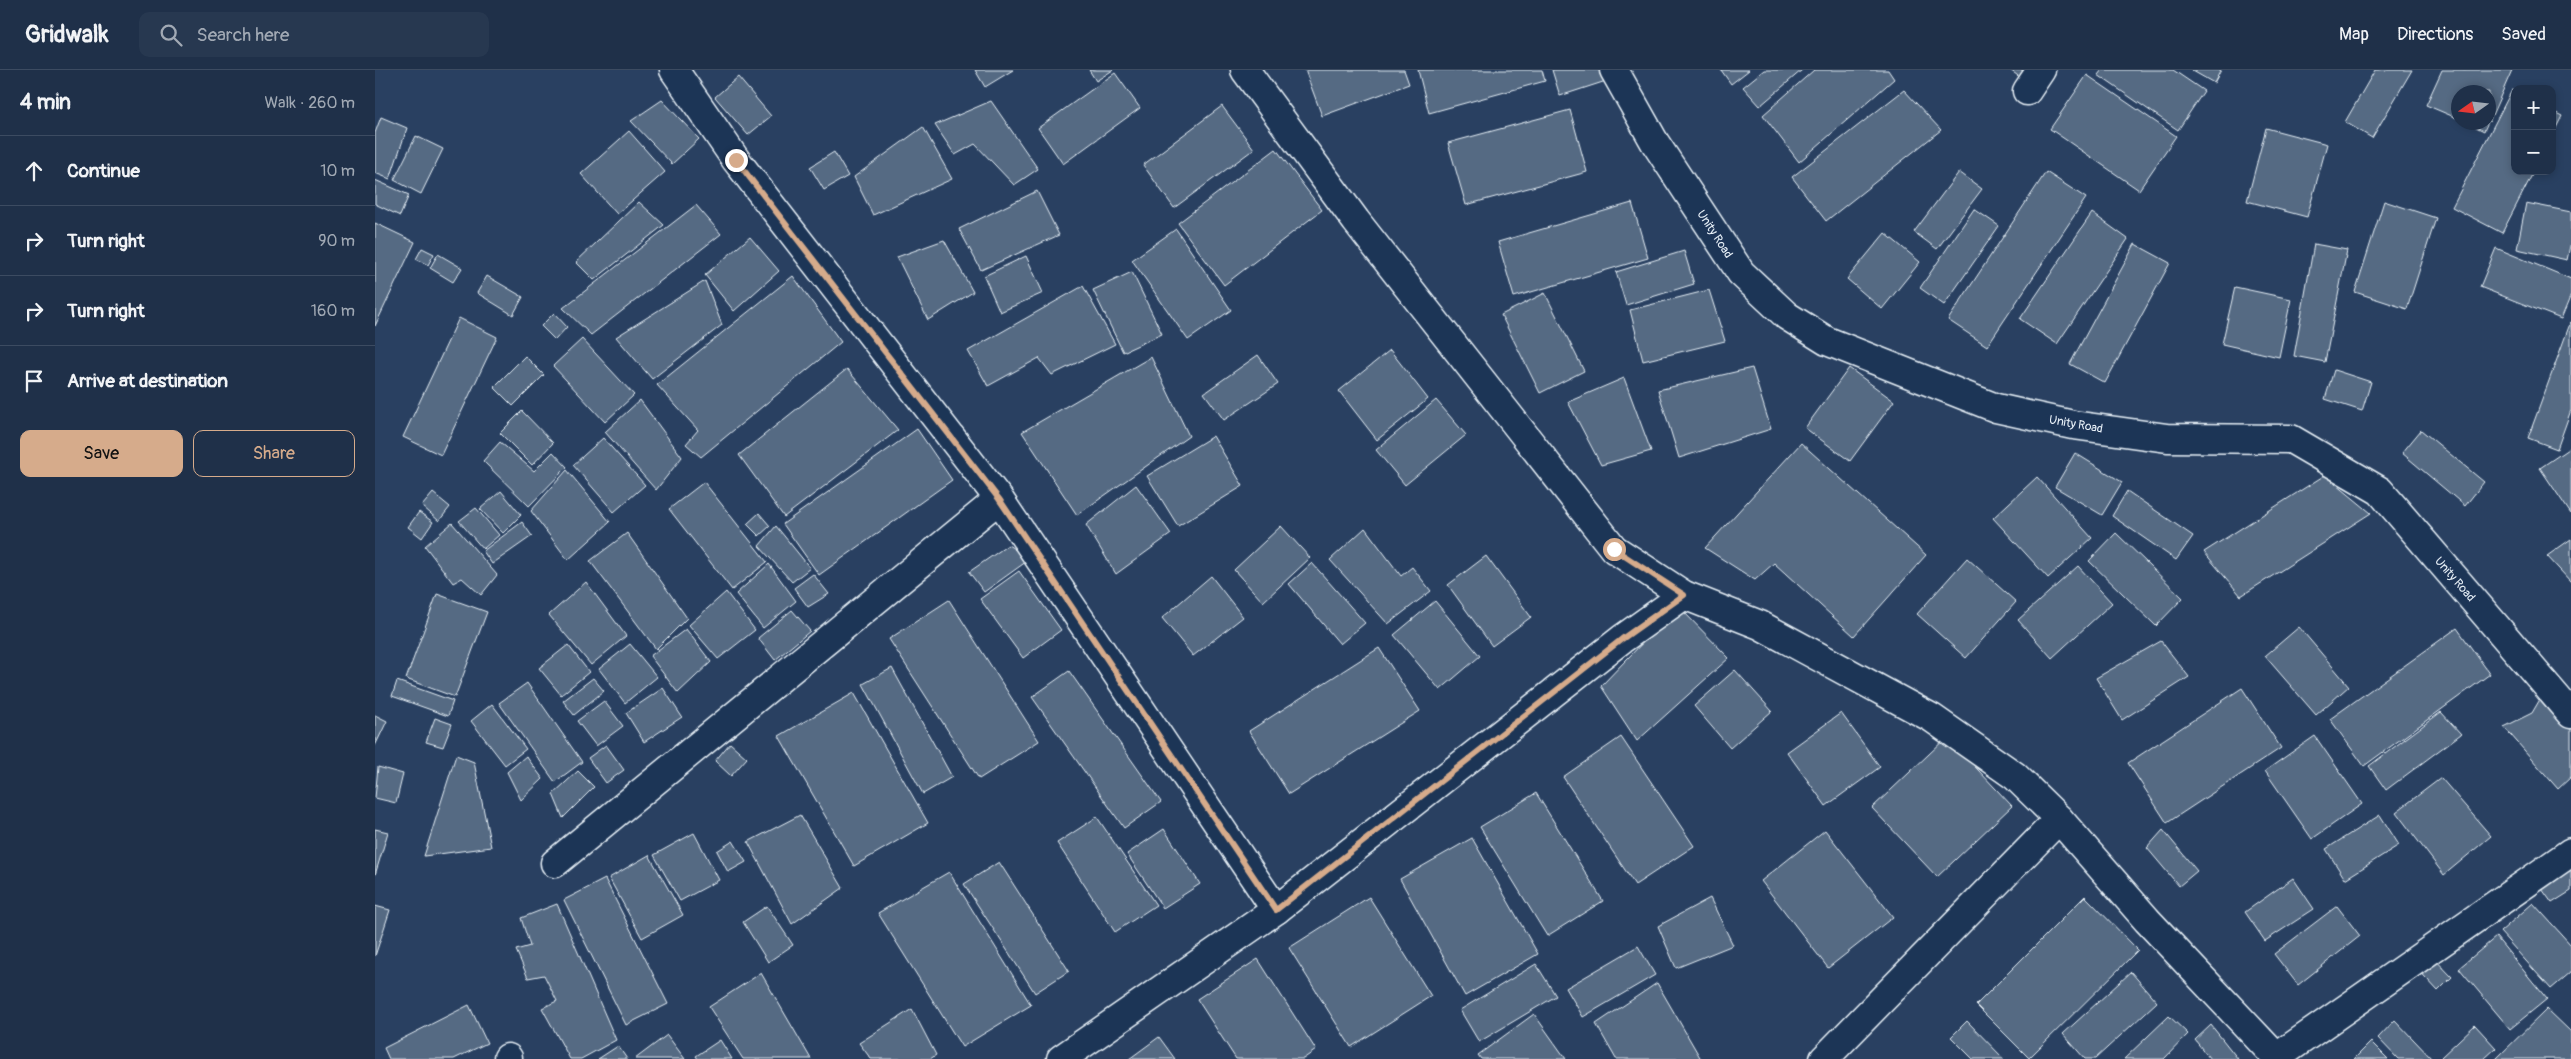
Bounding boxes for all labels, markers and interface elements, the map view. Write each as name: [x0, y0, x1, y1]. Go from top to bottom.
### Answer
search box: [139, 12, 489, 57]
text: Gridwalk: [25, 20, 109, 49]
icon: search: [157, 21, 185, 49]
text: Search here: [197, 23, 289, 47]
text: Map: [2339, 23, 2369, 46]
text: Directions: [2397, 23, 2473, 46]
text: Saved: [2501, 23, 2546, 46]
north arrow: [2451, 85, 2496, 130]
map controls: [2511, 85, 2556, 175]
button: +: [2511, 85, 2556, 130]
text: 4 min: [20, 89, 71, 116]
text: Walk · 260 m: [264, 93, 355, 113]
button: −: [2511, 130, 2556, 175]
route end: [725, 149, 748, 172]
icon: ahead: [20, 157, 48, 185]
text: Continue: [67, 159, 140, 183]
text: 10 m: [320, 161, 355, 181]
street label: Unity Road: [1694, 207, 1736, 261]
icon: right: [20, 227, 48, 255]
text: Turn right: [67, 229, 145, 253]
text: 90 m: [318, 231, 355, 251]
icon: right: [20, 297, 48, 325]
text: Turn right: [67, 299, 145, 323]
text: 160 m: [311, 301, 355, 321]
icon: arrive: [20, 367, 48, 395]
text: Arrive at destination: [67, 369, 228, 393]
street label: Unity Road: [2048, 412, 2104, 437]
button: Save: [20, 430, 183, 477]
button: Share: [193, 430, 355, 477]
route start: [1603, 538, 1626, 561]
street label: Unity Road: [2431, 554, 2478, 605]

